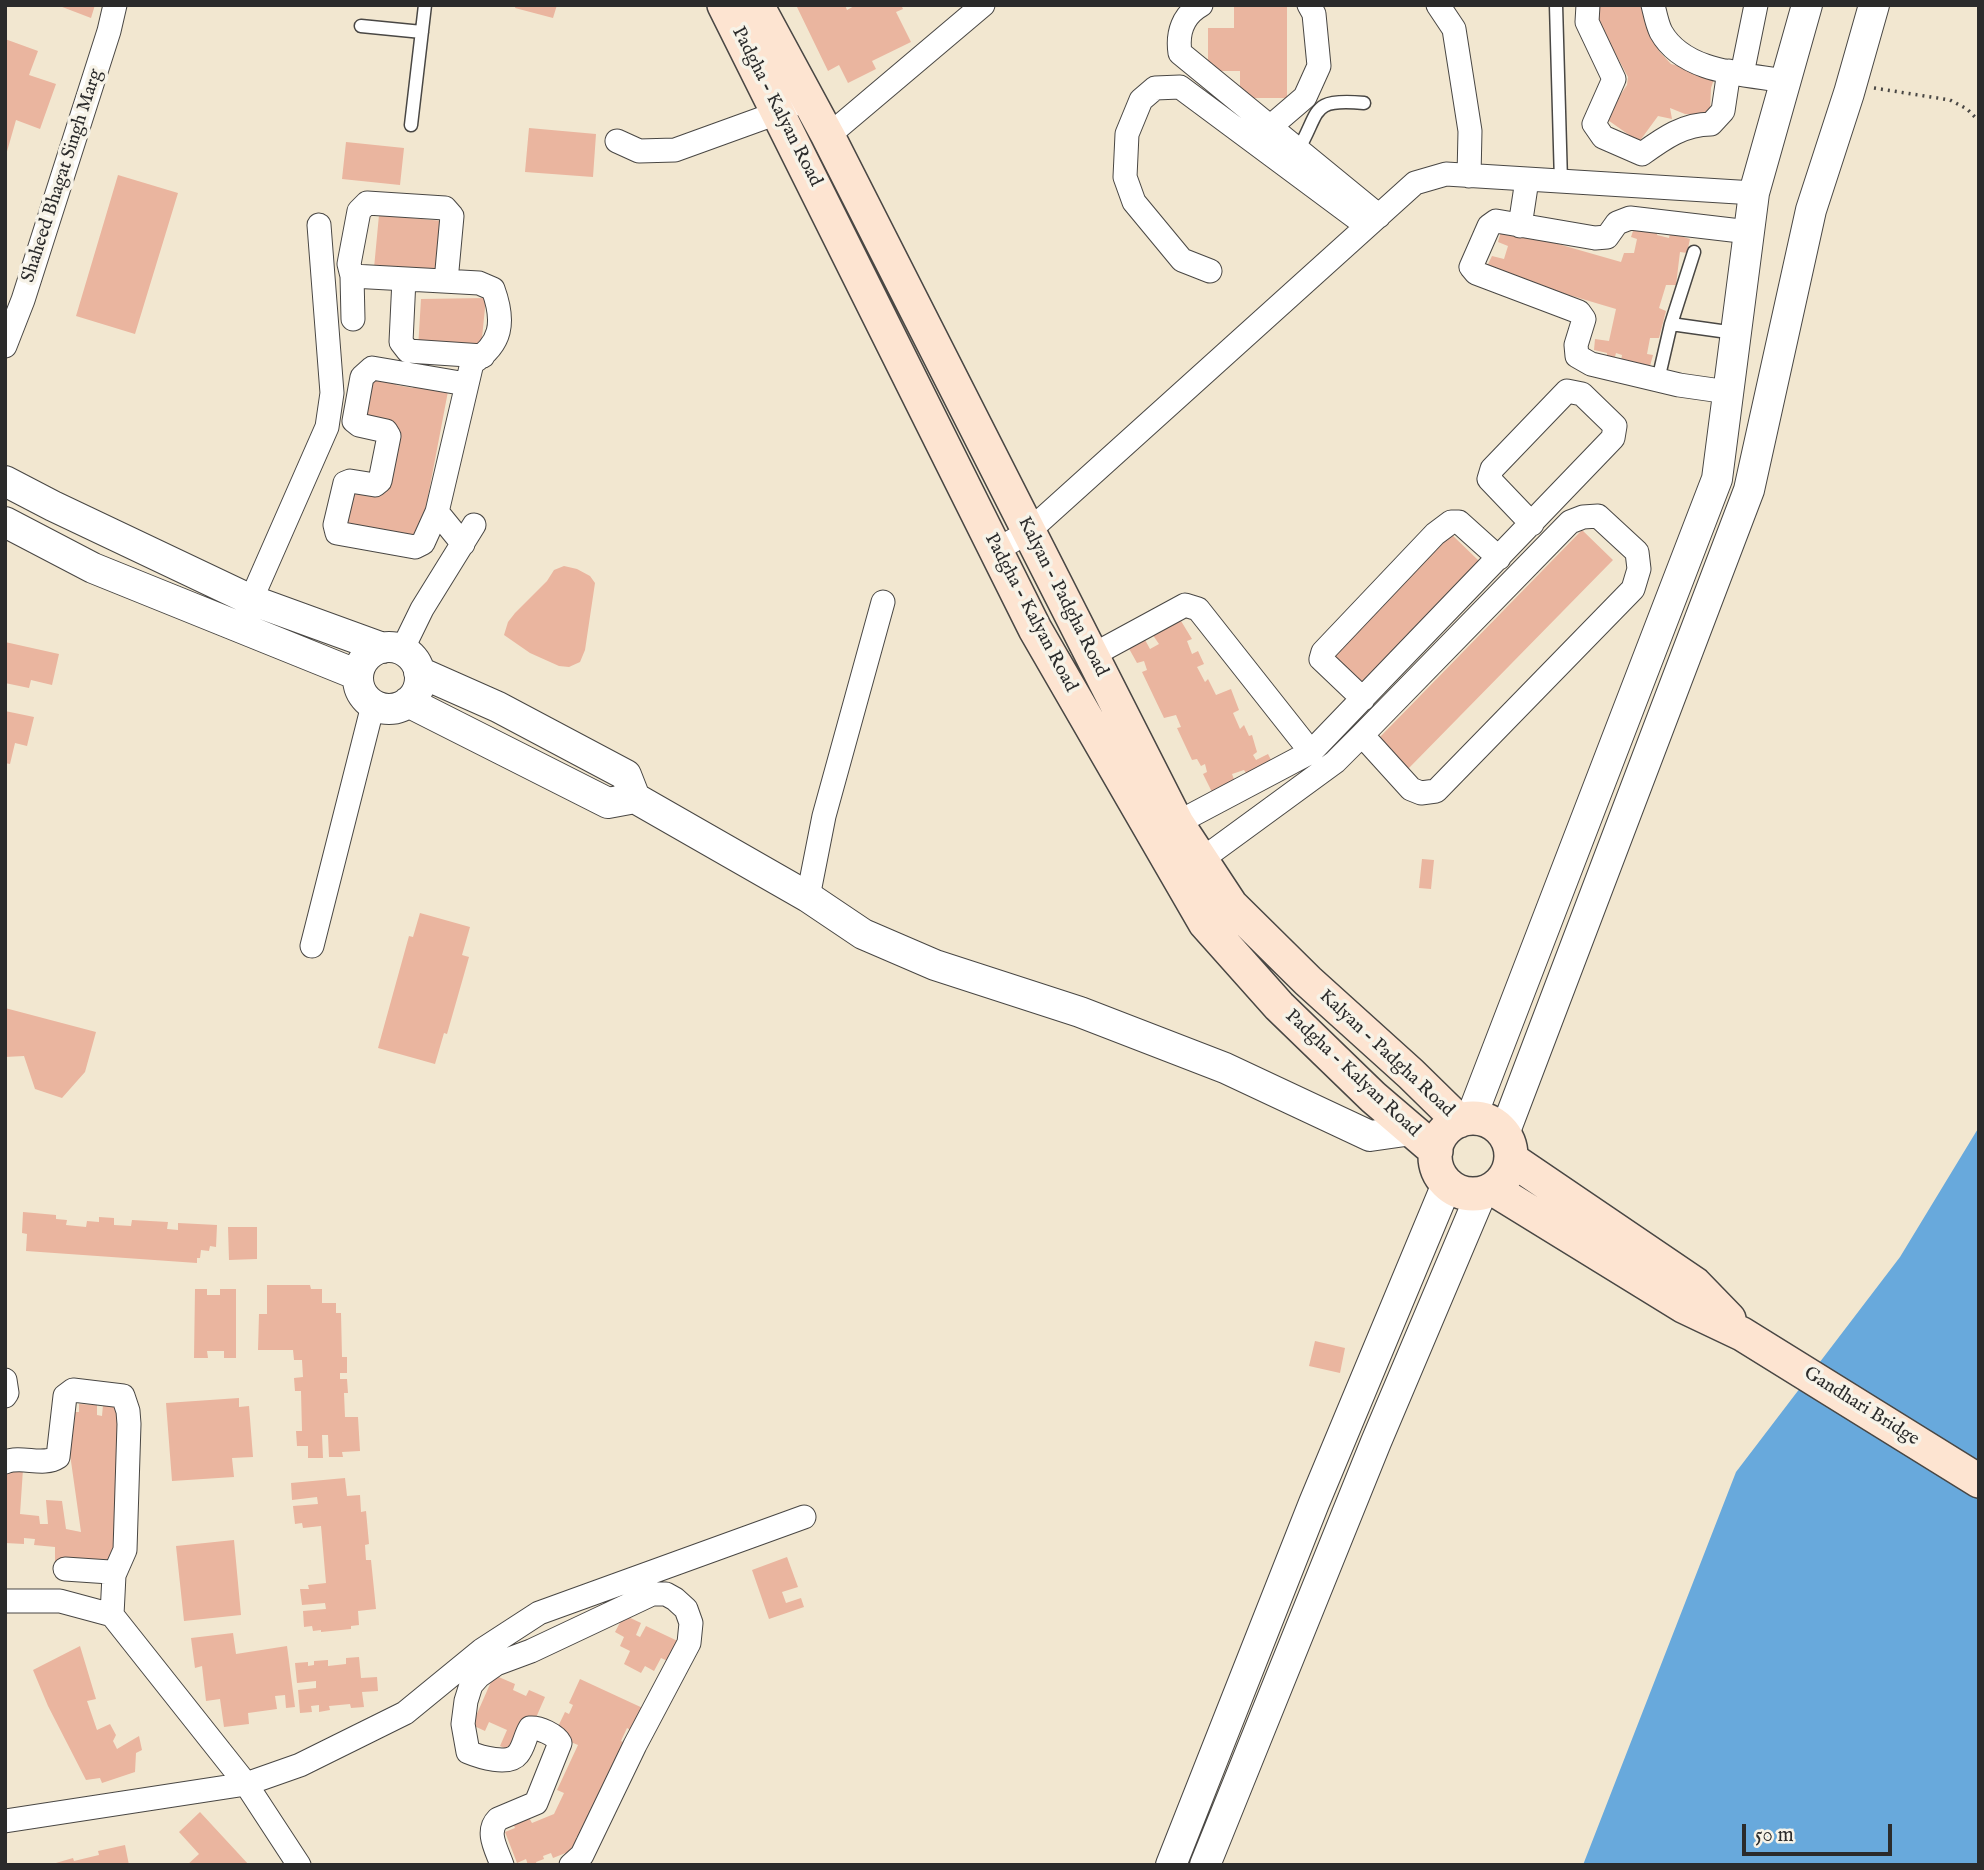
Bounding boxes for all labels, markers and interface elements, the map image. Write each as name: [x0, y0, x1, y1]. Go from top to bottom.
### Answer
street label: Padgha - Kalyan Road: [726, 23, 826, 191]
street label: Shaheed Bhagat Singh Marg: [18, 67, 108, 285]
street label: Kalyan - Padgha Road: [1012, 513, 1112, 681]
street label: Padgha - Kalyan Road: [979, 530, 1081, 696]
street label: Kalyan - Padgha Road: [1314, 985, 1458, 1123]
street label: Padgha - Kalyan Road: [1280, 1005, 1424, 1143]
street label: Gandhari Bridge: [1799, 1362, 1923, 1452]
scale bar: [1746, 1811, 1896, 1855]
text: 50 m: [1755, 1822, 1794, 1849]

